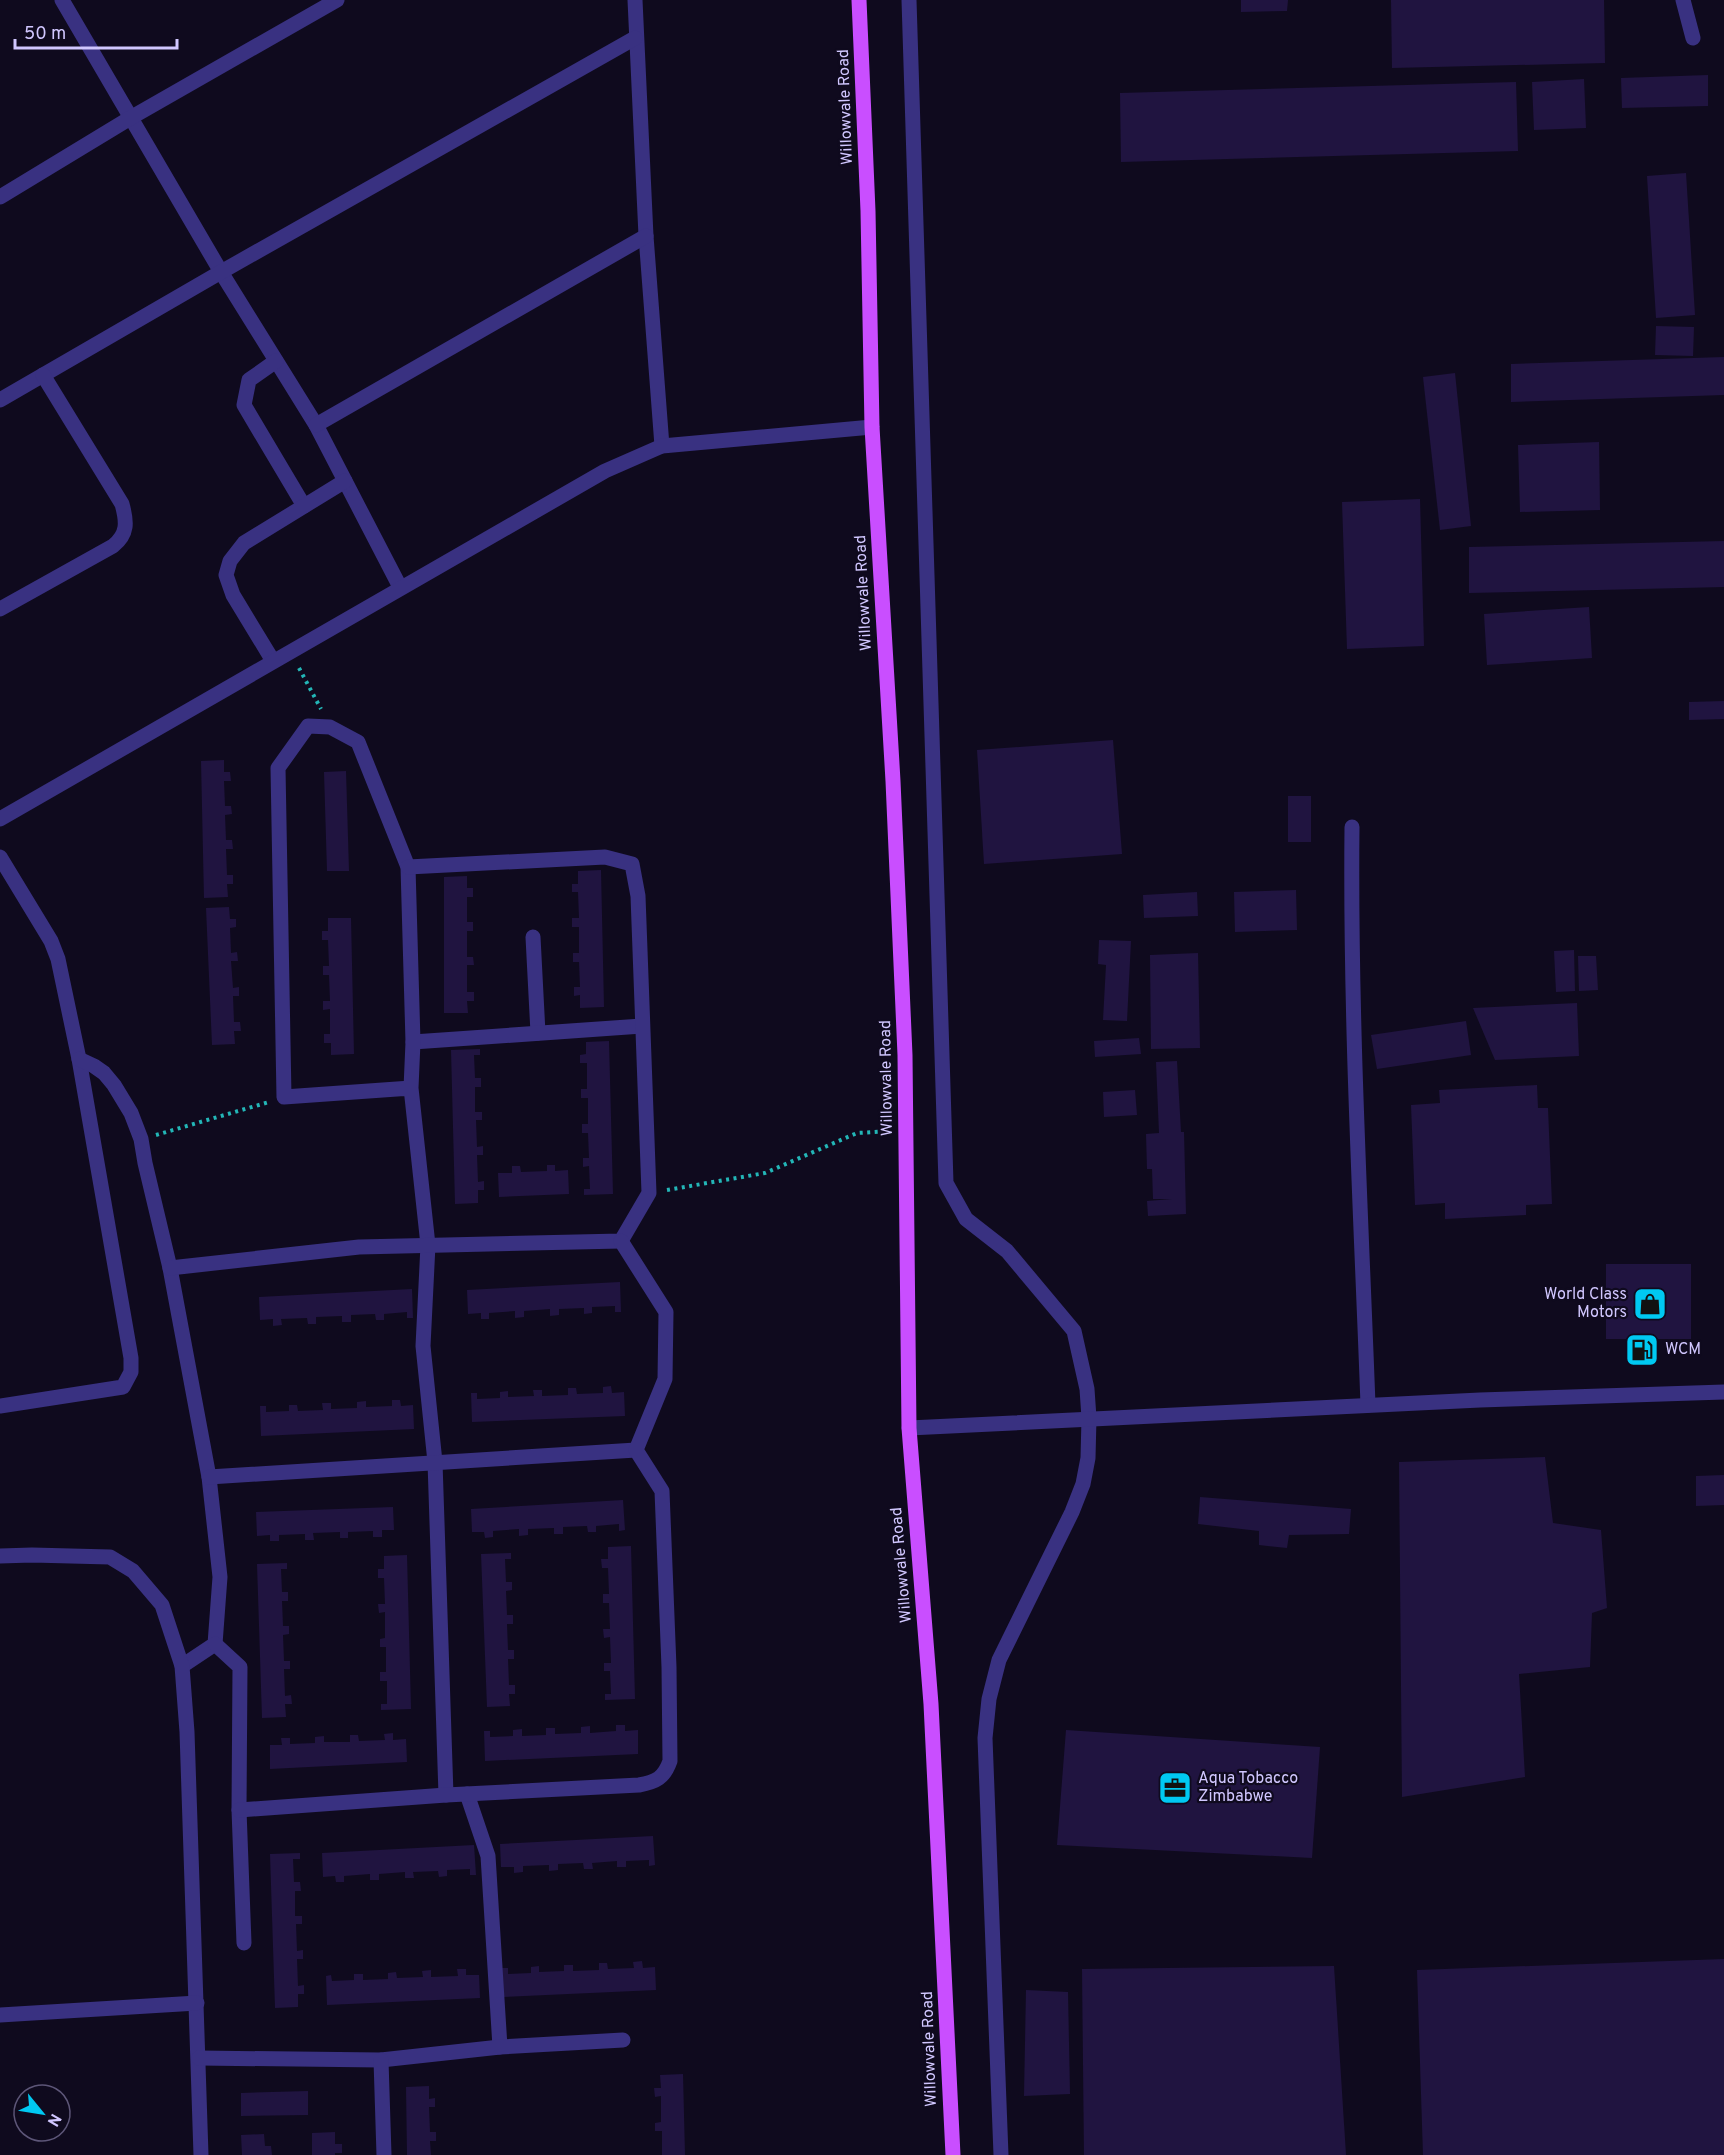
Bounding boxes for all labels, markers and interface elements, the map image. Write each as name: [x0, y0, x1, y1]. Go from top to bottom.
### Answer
scale bar: [15, 12, 177, 50]
text: 50 m: [24, 23, 66, 46]
street label: Willowvale Road: [834, 49, 858, 165]
street label: Willowvale Road: [851, 535, 877, 651]
street label: Willowvale Road: [876, 1020, 898, 1136]
place label: World Class Motors: [1544, 1285, 1627, 1323]
shop icon: World Class Motors: [1632, 1286, 1668, 1322]
fuel station icon: WCM: [1624, 1332, 1660, 1368]
place label: WCM: [1665, 1340, 1701, 1360]
street label: Willowvale Road: [887, 1506, 917, 1624]
place label: Aqua Tobacco Zimbabwe: [1198, 1769, 1298, 1807]
office icon: Aqua Tobacco Zimbabwe: [1157, 1770, 1193, 1806]
street label: Willowvale Road: [918, 1991, 942, 2107]
north arrow: [12, 2083, 72, 2143]
text: N: [42, 2110, 65, 2129]

